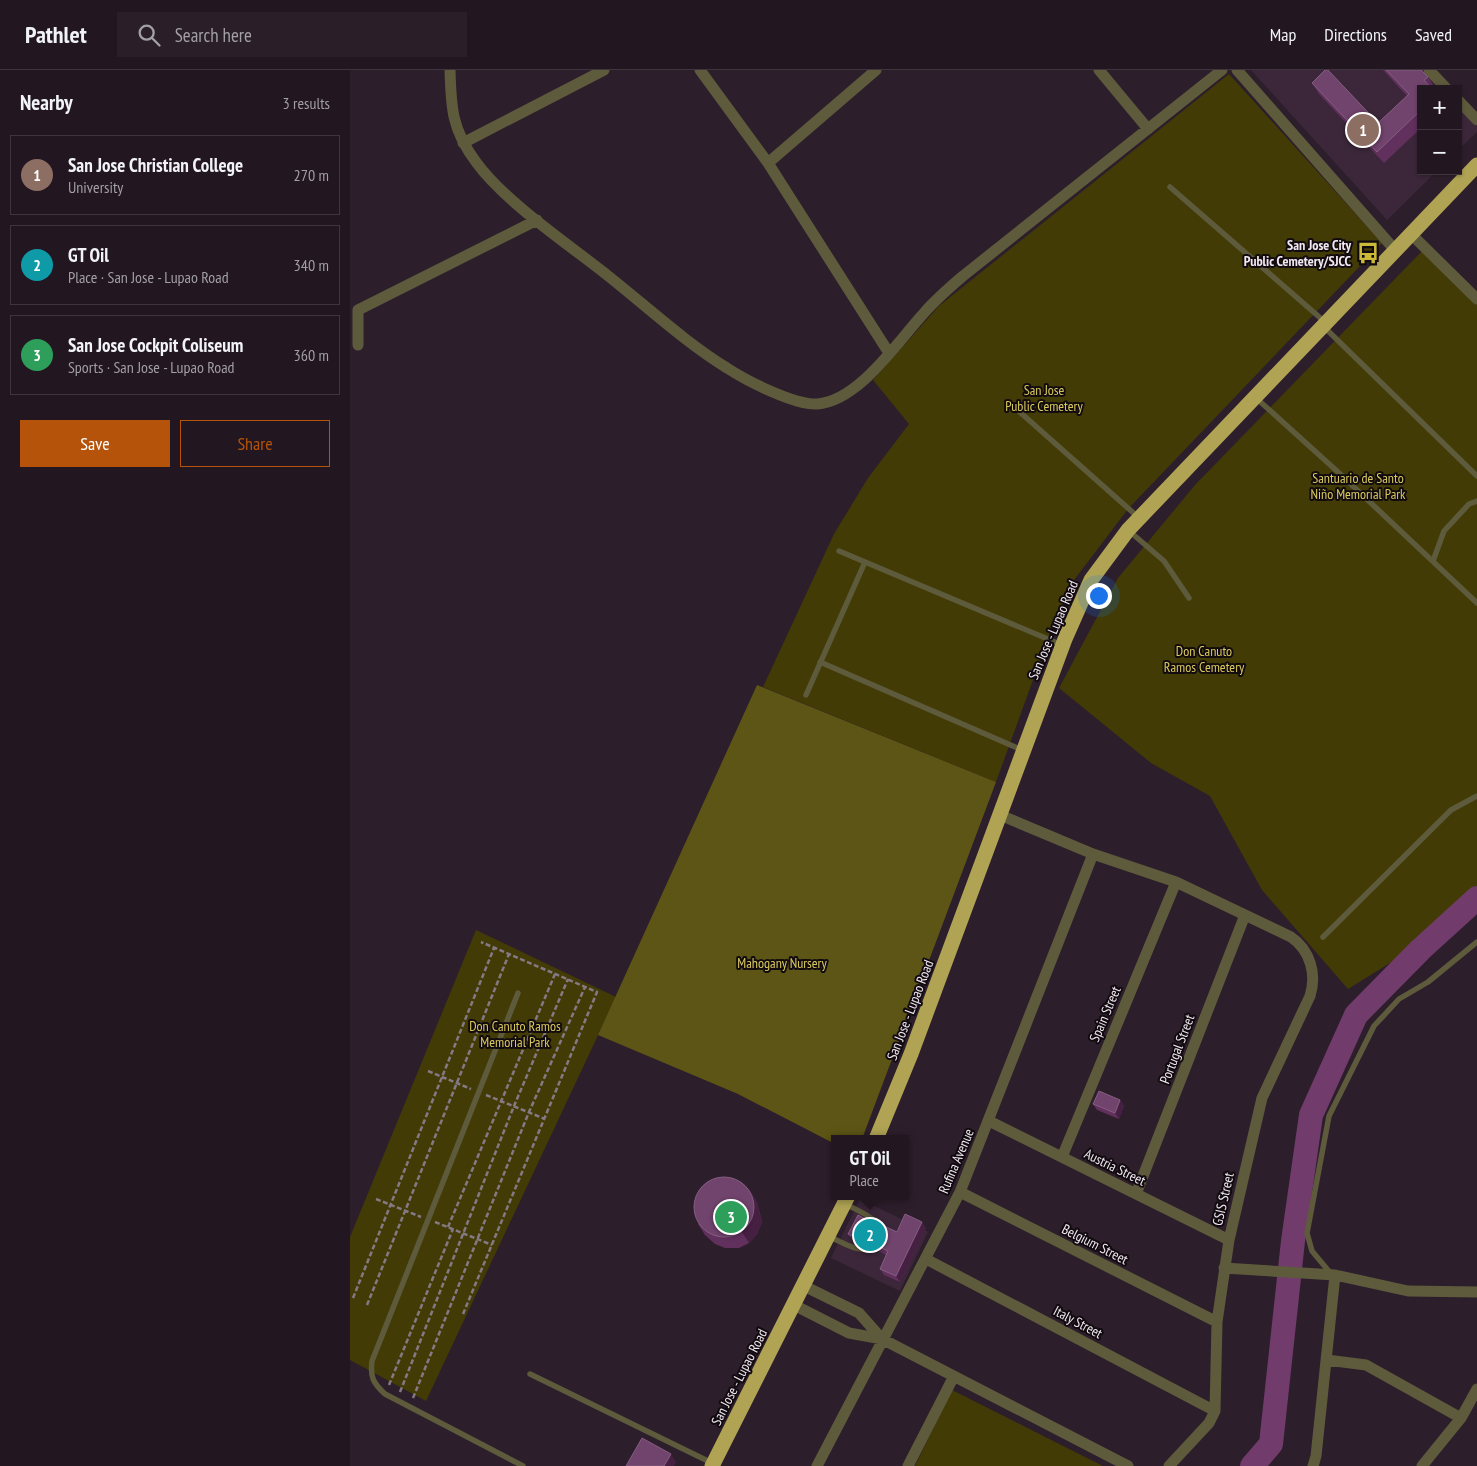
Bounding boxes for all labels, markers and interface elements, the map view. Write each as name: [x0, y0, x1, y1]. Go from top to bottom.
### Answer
search box: [117, 12, 467, 57]
text: Pathlet: [25, 19, 87, 50]
icon: search: [135, 21, 163, 49]
text: Search here: [175, 23, 252, 47]
text: Map: [1270, 23, 1296, 46]
text: Directions: [1324, 23, 1387, 46]
text: Saved: [1415, 23, 1452, 46]
map controls: [1417, 85, 1462, 175]
button: +: [1417, 85, 1462, 130]
text: Nearby: [20, 89, 73, 116]
text: 3 results: [283, 93, 330, 113]
pin: 1: [1347, 111, 1379, 149]
button: −: [1417, 130, 1462, 175]
text: San Jose Christian College: [68, 153, 243, 177]
text: 1: [33, 165, 41, 185]
text: 270 m: [294, 165, 329, 185]
text: University: [68, 177, 123, 197]
place label: San Jose City Public Cemetery/SJCC: [1244, 236, 1352, 270]
bus stop icon: San Jose City Public Cemetery/SJCC: [1355, 240, 1381, 266]
text: GT Oil: [68, 243, 109, 267]
text: 2: [33, 255, 41, 275]
text: 340 m: [294, 255, 329, 275]
text: Place · San Jose - Lupao Road: [68, 267, 229, 287]
text: San Jose Cockpit Coliseum: [68, 333, 243, 357]
text: 3: [33, 345, 41, 365]
text: 360 m: [294, 345, 329, 365]
text: Sports · San Jose - Lupao Road: [68, 357, 234, 377]
park label: San Jose Public Cemetery: [1005, 381, 1083, 415]
button: Save: [20, 420, 170, 467]
button: Share: [180, 420, 330, 467]
park label: Santuario de Santo Niño Memorial Park: [1310, 469, 1406, 503]
street label: San Jose - Lupao Road: [1024, 578, 1082, 682]
your location: [1086, 583, 1112, 609]
park label: Don Canuto Ramos Cemetery: [1164, 642, 1245, 676]
park label: Mahogany Nursery: [737, 954, 827, 972]
street label: San Jose - Lupao Road: [883, 957, 937, 1063]
street label: Spain Street: [1085, 983, 1125, 1045]
street label: Portugal Street: [1156, 1012, 1199, 1086]
park label: Don Canuto Ramos Memorial Park: [469, 1017, 561, 1051]
street label: Rufina Avenue: [934, 1126, 978, 1196]
popup: [831, 1135, 909, 1200]
street label: Austria Street: [1082, 1145, 1149, 1190]
text: GT Oil: [850, 1146, 890, 1170]
text: Place: [850, 1170, 879, 1190]
street label: GSIS Street: [1208, 1170, 1238, 1227]
pin: 3: [715, 1198, 747, 1236]
pin: 2: [854, 1216, 886, 1254]
street label: Belgium Street: [1059, 1220, 1131, 1268]
street label: Italy Street: [1050, 1302, 1106, 1342]
street label: San Jose - Lupao Road: [707, 1326, 771, 1428]

